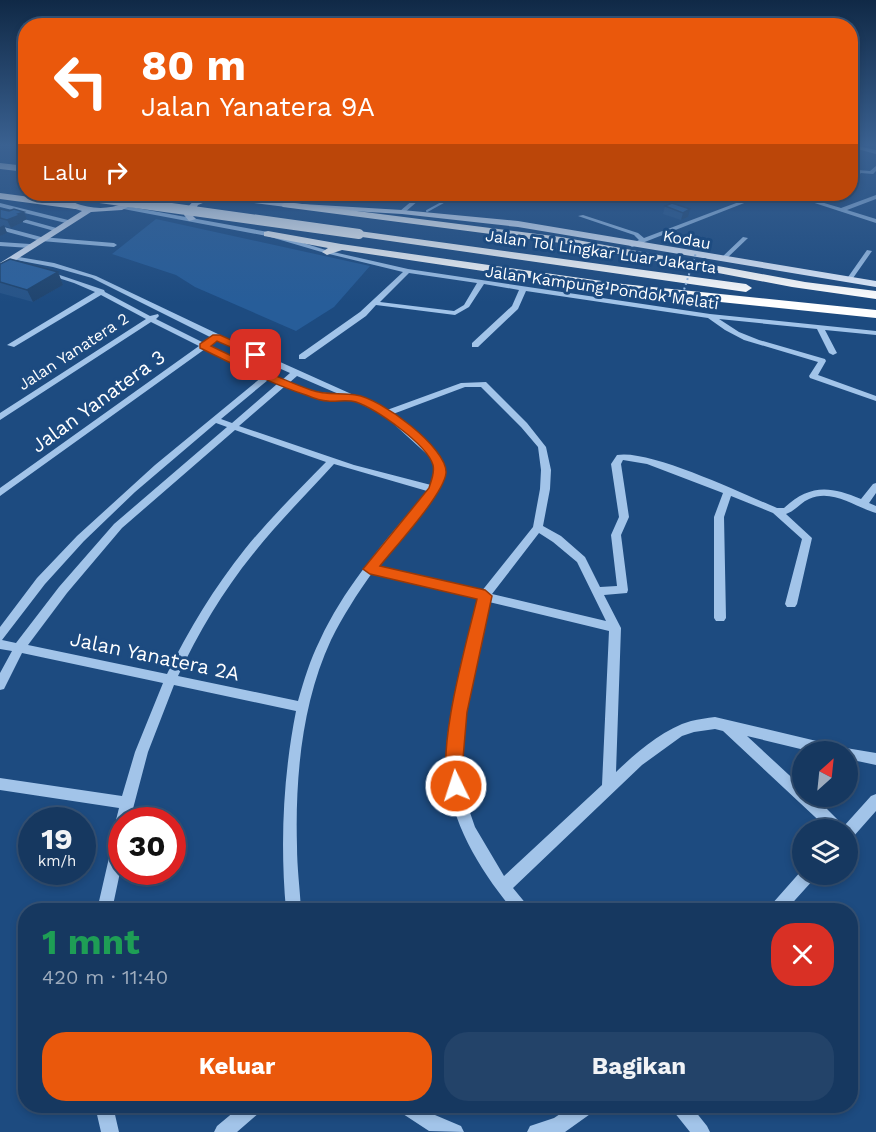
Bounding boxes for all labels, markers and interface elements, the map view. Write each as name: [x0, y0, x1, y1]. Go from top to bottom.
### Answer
text: 80 m: [141, 41, 246, 90]
icon: left: [42, 42, 120, 120]
text: Jalan Yanatera 9A: [141, 91, 375, 123]
icon: right: [100, 156, 133, 189]
text: Lalu: [42, 160, 88, 185]
street label: Jalan Tol Lingkar Luar Jakarta: [484, 226, 718, 277]
street label: Kodau: [661, 226, 712, 253]
street label: Jalan Kampung Pondok Melati: [484, 262, 720, 313]
street label: Jalan Yanatera 2: [15, 309, 132, 394]
pin: [230, 329, 281, 380]
icon: arrive: [239, 338, 272, 371]
street label: Jalan Yanatera 3: [26, 344, 170, 458]
street label: Jalan Yanatera 2A: [68, 626, 242, 686]
north arrow: [792, 741, 858, 807]
map controls: [792, 741, 858, 885]
position arrow: [424, 754, 488, 818]
speed limit sign: 30: [108, 807, 186, 885]
button: layers: [792, 819, 858, 885]
text: 19: [41, 821, 73, 856]
text: km/h: [38, 852, 76, 870]
text: 1 mnt: [42, 921, 140, 963]
button: close: [771, 923, 834, 986]
text: 420 m · 11:40: [42, 965, 168, 989]
button: Keluar: [42, 1032, 432, 1101]
button: Bagikan: [444, 1032, 834, 1101]

